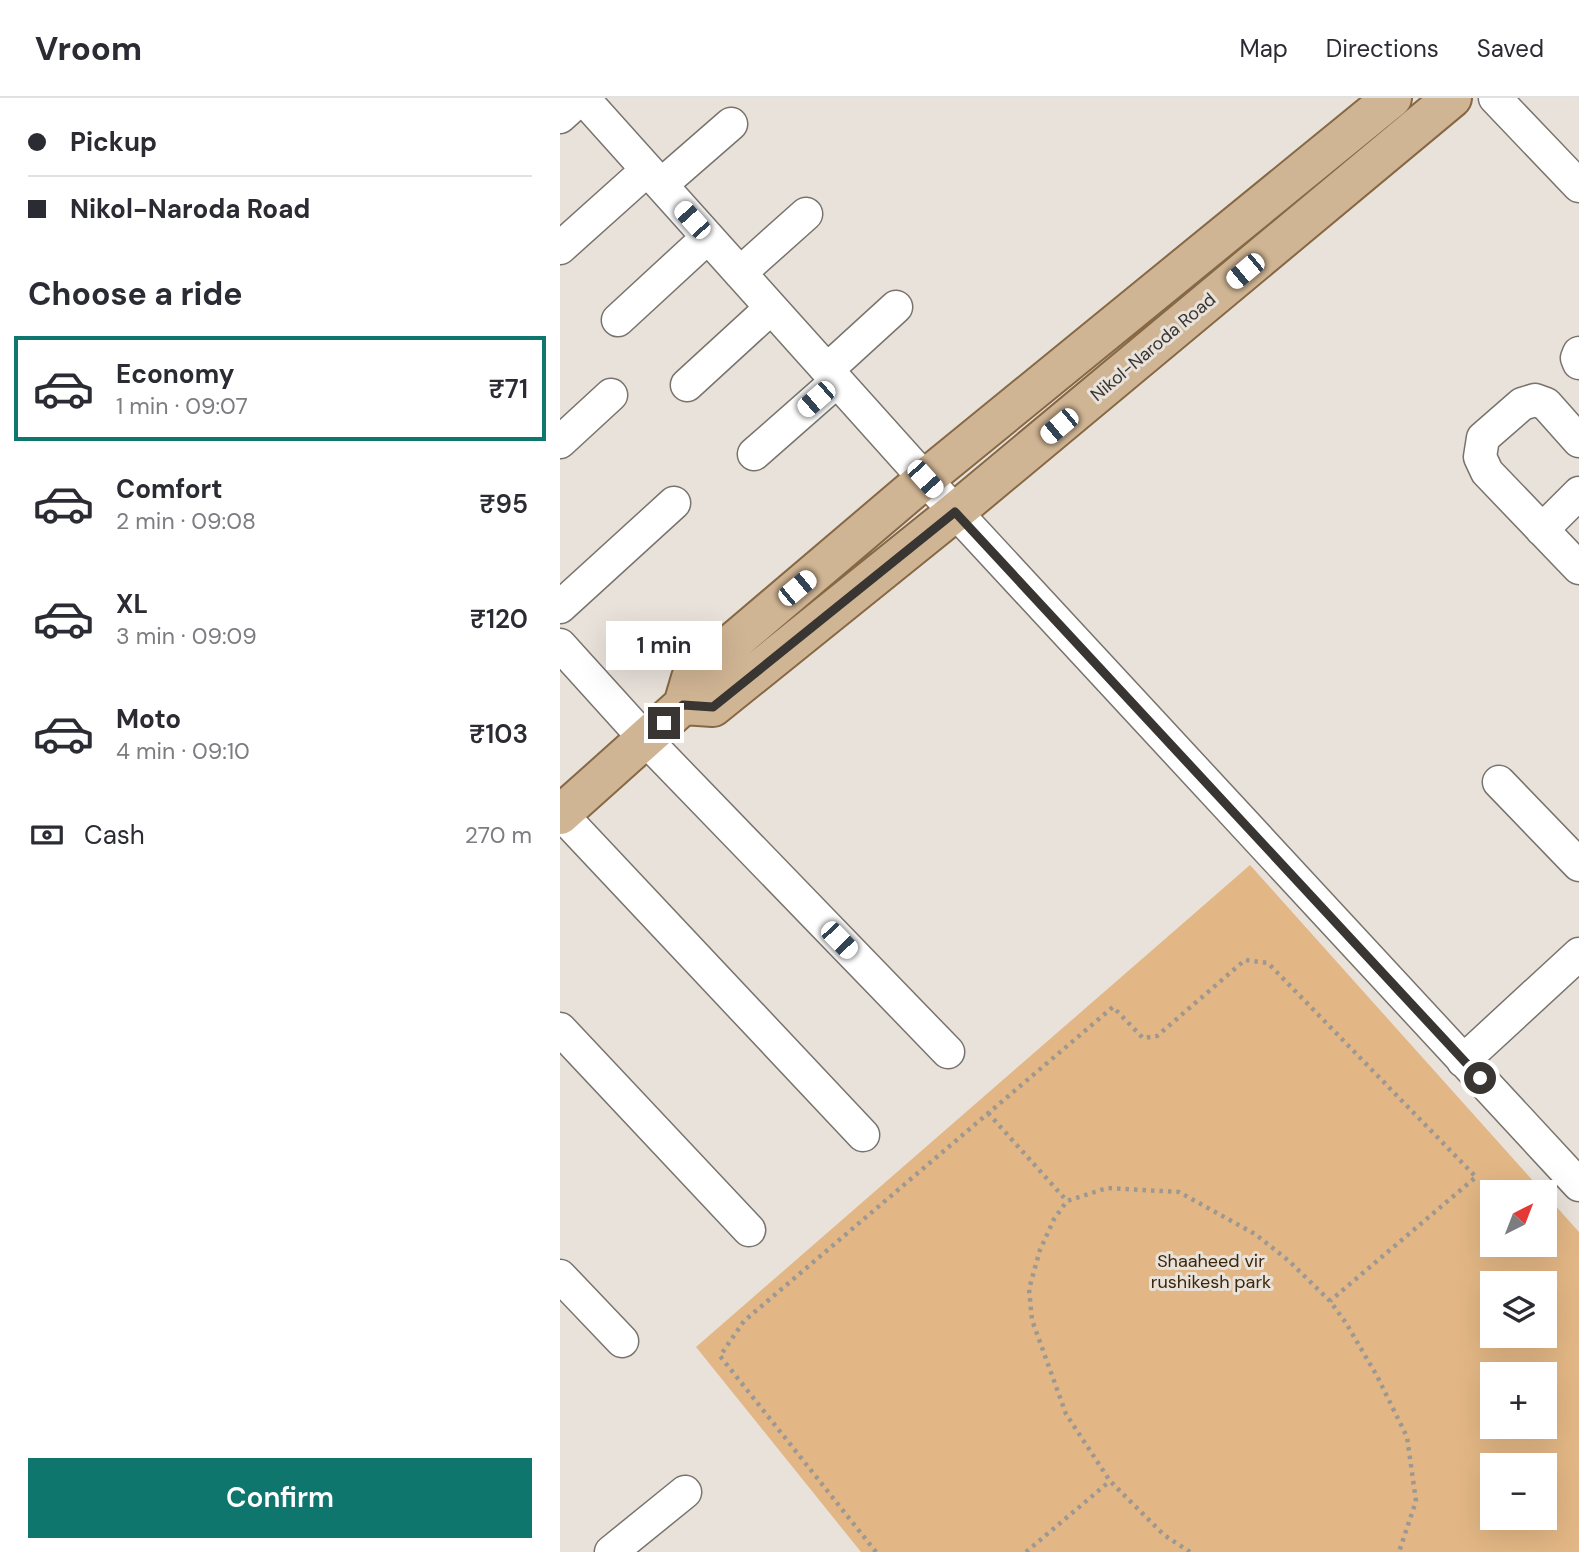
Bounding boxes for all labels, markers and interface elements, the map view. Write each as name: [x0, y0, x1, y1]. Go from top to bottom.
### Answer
text: Vroom: [35, 27, 142, 70]
text: Map: [1240, 33, 1288, 64]
text: Directions: [1326, 33, 1439, 64]
text: Saved: [1477, 33, 1544, 64]
text: Pickup: [70, 125, 157, 159]
text: Nikol-Naroda Road: [70, 192, 310, 226]
car: [671, 197, 714, 243]
car: [1223, 249, 1268, 293]
text: Choose a ride: [28, 273, 243, 315]
street label: Nikol-Naroda Road: [1085, 287, 1221, 407]
icon: car: [32, 357, 95, 420]
text: Economy: [116, 357, 234, 391]
text: ₹71: [488, 372, 528, 406]
car: [794, 377, 839, 421]
text: 1 min · 09:07: [116, 391, 248, 421]
car: [1037, 404, 1082, 448]
car: [904, 456, 947, 502]
icon: car: [32, 472, 95, 535]
text: Comfort: [116, 472, 222, 506]
text: ₹95: [479, 487, 528, 521]
text: 2 min · 09:08: [116, 506, 256, 536]
car: [775, 566, 820, 610]
icon: car: [32, 587, 95, 650]
text: XL: [116, 587, 148, 621]
text: ₹120: [470, 602, 528, 636]
text: 3 min · 09:09: [116, 621, 257, 651]
callout: 1 min: [606, 622, 722, 670]
text: 1 min: [637, 630, 691, 660]
icon: car: [32, 702, 95, 765]
text: Moto: [116, 702, 181, 736]
route end: [648, 707, 680, 739]
text: ₹103: [469, 717, 528, 751]
text: 4 min · 09:10: [116, 736, 250, 766]
icon: cash: [28, 816, 66, 854]
text: Cash: [84, 818, 145, 852]
text: 270 m: [465, 820, 532, 850]
car: [817, 918, 862, 962]
route start: [1464, 1062, 1496, 1094]
north arrow: [1480, 1180, 1558, 1256]
map controls: [1480, 1180, 1557, 1530]
park label: Shaaheed vir rushikesh park: [1151, 1249, 1271, 1294]
button: layers: [1480, 1271, 1557, 1348]
button: +: [1480, 1362, 1557, 1439]
button: −: [1480, 1453, 1557, 1530]
button: Confirm: [28, 1458, 532, 1538]

